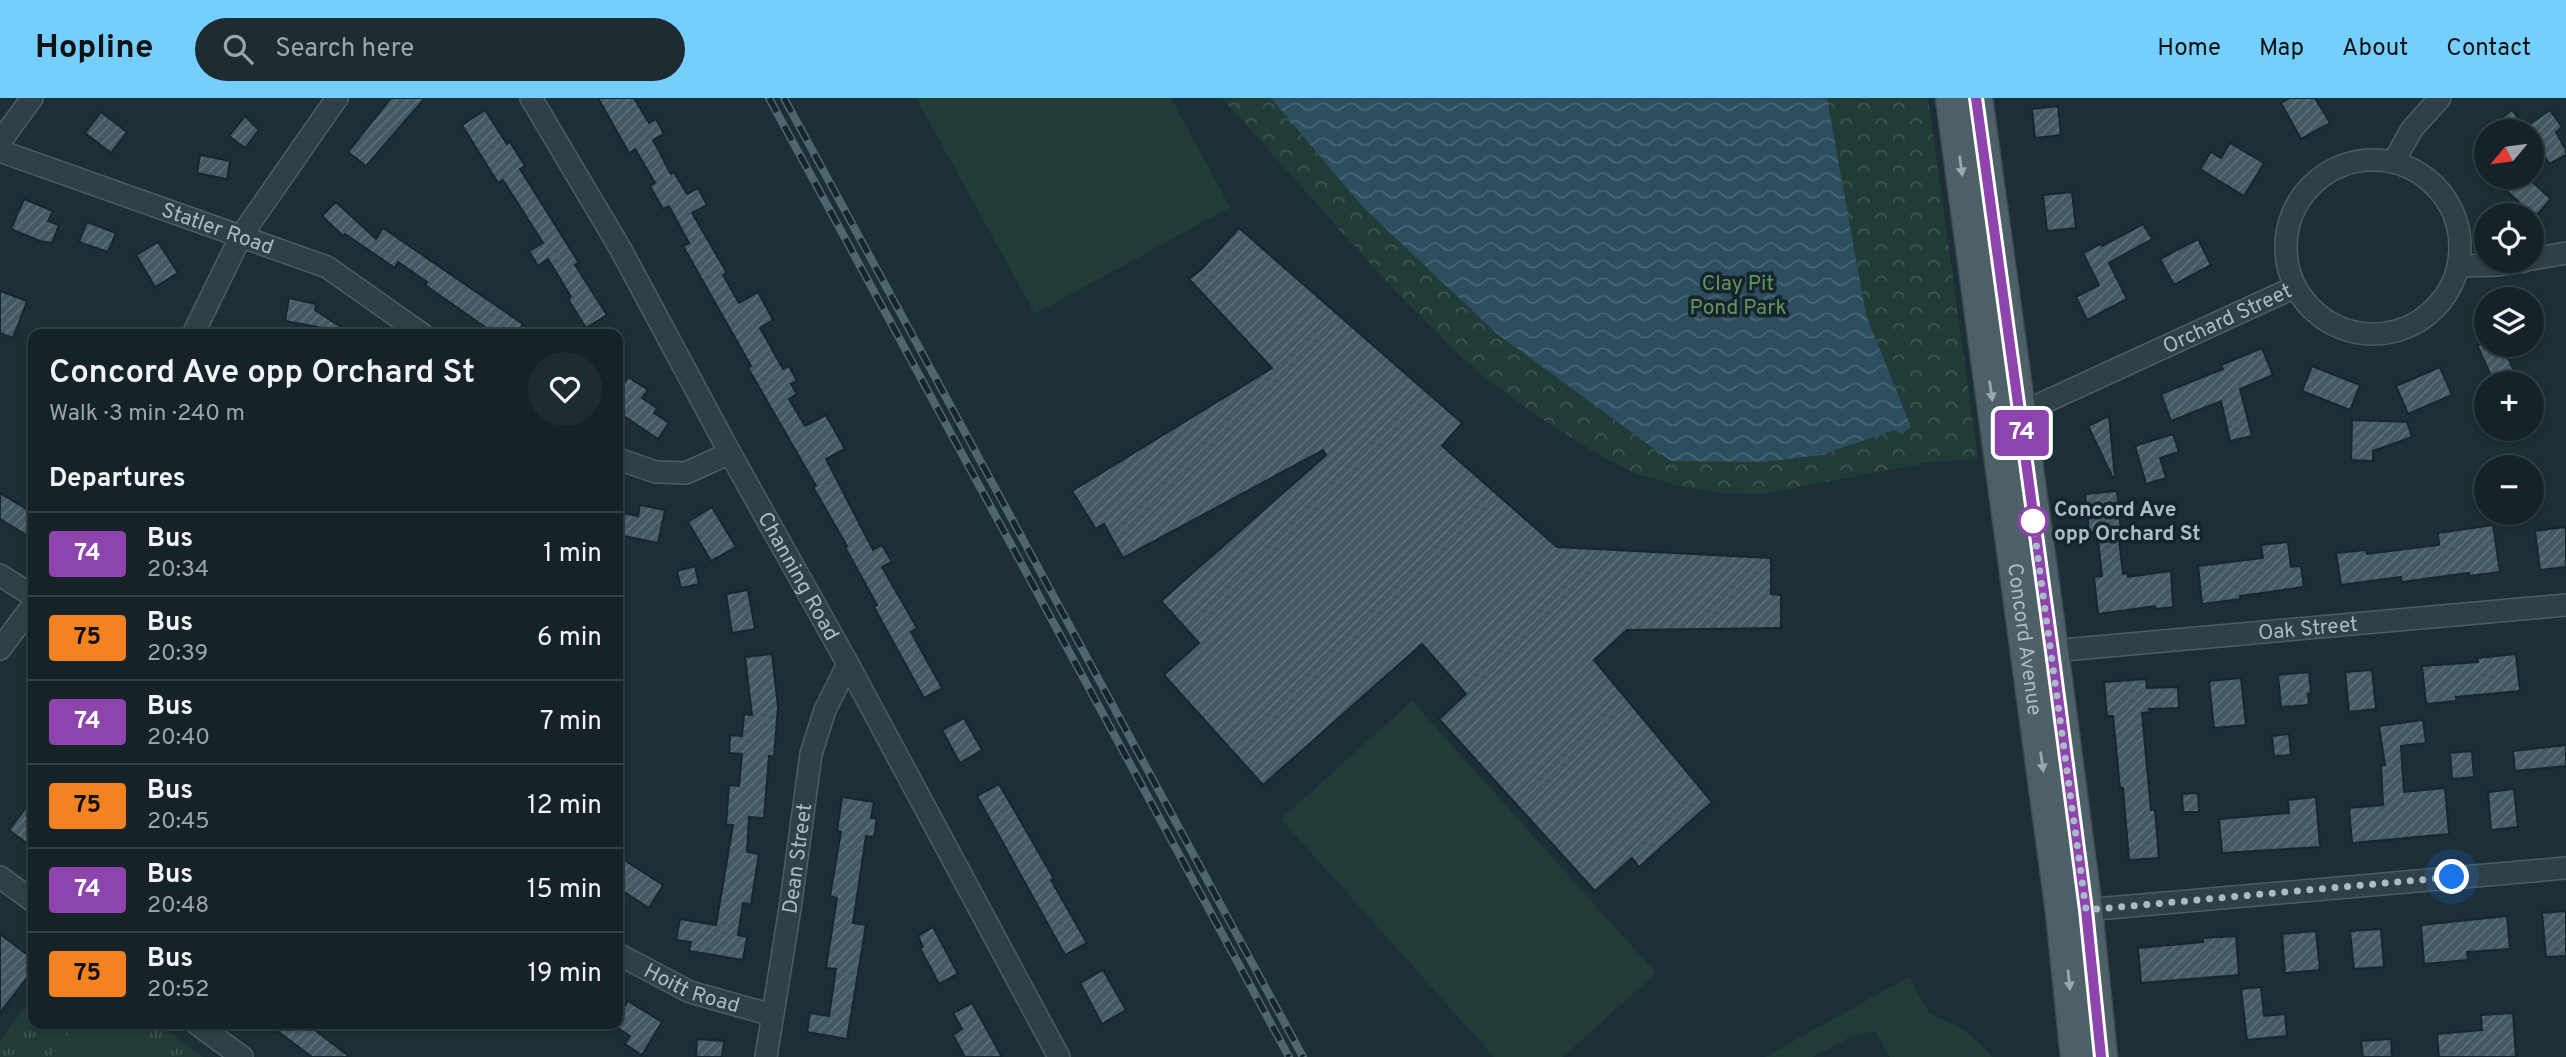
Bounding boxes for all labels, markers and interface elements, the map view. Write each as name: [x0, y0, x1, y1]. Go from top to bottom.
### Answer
search box: [195, 18, 685, 81]
text: Hopline: [35, 28, 153, 70]
icon: search: [219, 30, 257, 68]
text: Search here: [275, 33, 414, 66]
text: Home: [2157, 34, 2221, 64]
text: Map: [2259, 34, 2304, 64]
text: About: [2342, 34, 2408, 64]
text: Contact: [2446, 34, 2531, 64]
north arrow: [2474, 119, 2544, 189]
map controls: [2474, 119, 2544, 525]
one-way arrow: [1955, 155, 1966, 177]
street label: Statler Road: [157, 197, 277, 262]
button: locate: [2474, 203, 2544, 273]
park label: Clay Pit Pond Park: [1689, 271, 1787, 322]
street label: Orchard Street: [2159, 278, 2296, 361]
button: layers: [2474, 287, 2544, 357]
button: heart: [528, 352, 602, 426]
text: Concord Ave opp Orchard St: [49, 353, 475, 395]
button: +: [2474, 371, 2544, 441]
one-way arrow: [1985, 380, 1996, 402]
text: Walk · 3 min · 240 m: [49, 400, 245, 429]
line badge: 74: [1990, 410, 2054, 456]
text: 74: [2009, 418, 2035, 448]
button: −: [2474, 455, 2544, 525]
text: Departures: [49, 463, 186, 496]
place label: Concord Ave opp Orchard St: [2054, 497, 2201, 548]
marker: Concord Ave opp Orchard St: [2018, 506, 2048, 536]
street label: Channing Road: [751, 507, 844, 646]
text: Bus: [147, 523, 193, 556]
text: 1 min: [543, 538, 602, 571]
text: 74: [74, 539, 101, 569]
text: 20:34: [147, 556, 209, 585]
street label: Concord Avenue: [2000, 561, 2047, 717]
text: Bus: [147, 607, 193, 640]
street label: Oak Street: [2257, 612, 2359, 647]
text: 6 min: [537, 622, 602, 655]
text: 75: [74, 623, 101, 653]
text: 20:39: [147, 640, 208, 669]
text: Bus: [147, 691, 193, 724]
text: 7 min: [540, 706, 602, 739]
text: 74: [74, 707, 101, 737]
text: 20:40: [147, 724, 210, 753]
one-way arrow: [2036, 751, 2047, 773]
text: Bus: [147, 775, 193, 808]
text: 12 min: [527, 790, 602, 823]
text: 75: [74, 791, 101, 821]
street label: Dean Street: [777, 802, 819, 916]
text: 20:45: [147, 808, 210, 837]
text: Bus: [147, 859, 193, 892]
your location: [2434, 859, 2469, 894]
text: 15 min: [527, 874, 602, 907]
text: 74: [74, 875, 101, 905]
text: 20:48: [147, 892, 209, 921]
text: Bus: [147, 943, 193, 976]
text: 19 min: [527, 958, 602, 991]
street label: Hoitt Road: [639, 958, 742, 1020]
text: 75: [74, 959, 101, 989]
one-way arrow: [2064, 969, 2075, 991]
text: 20:52: [147, 976, 209, 1005]

